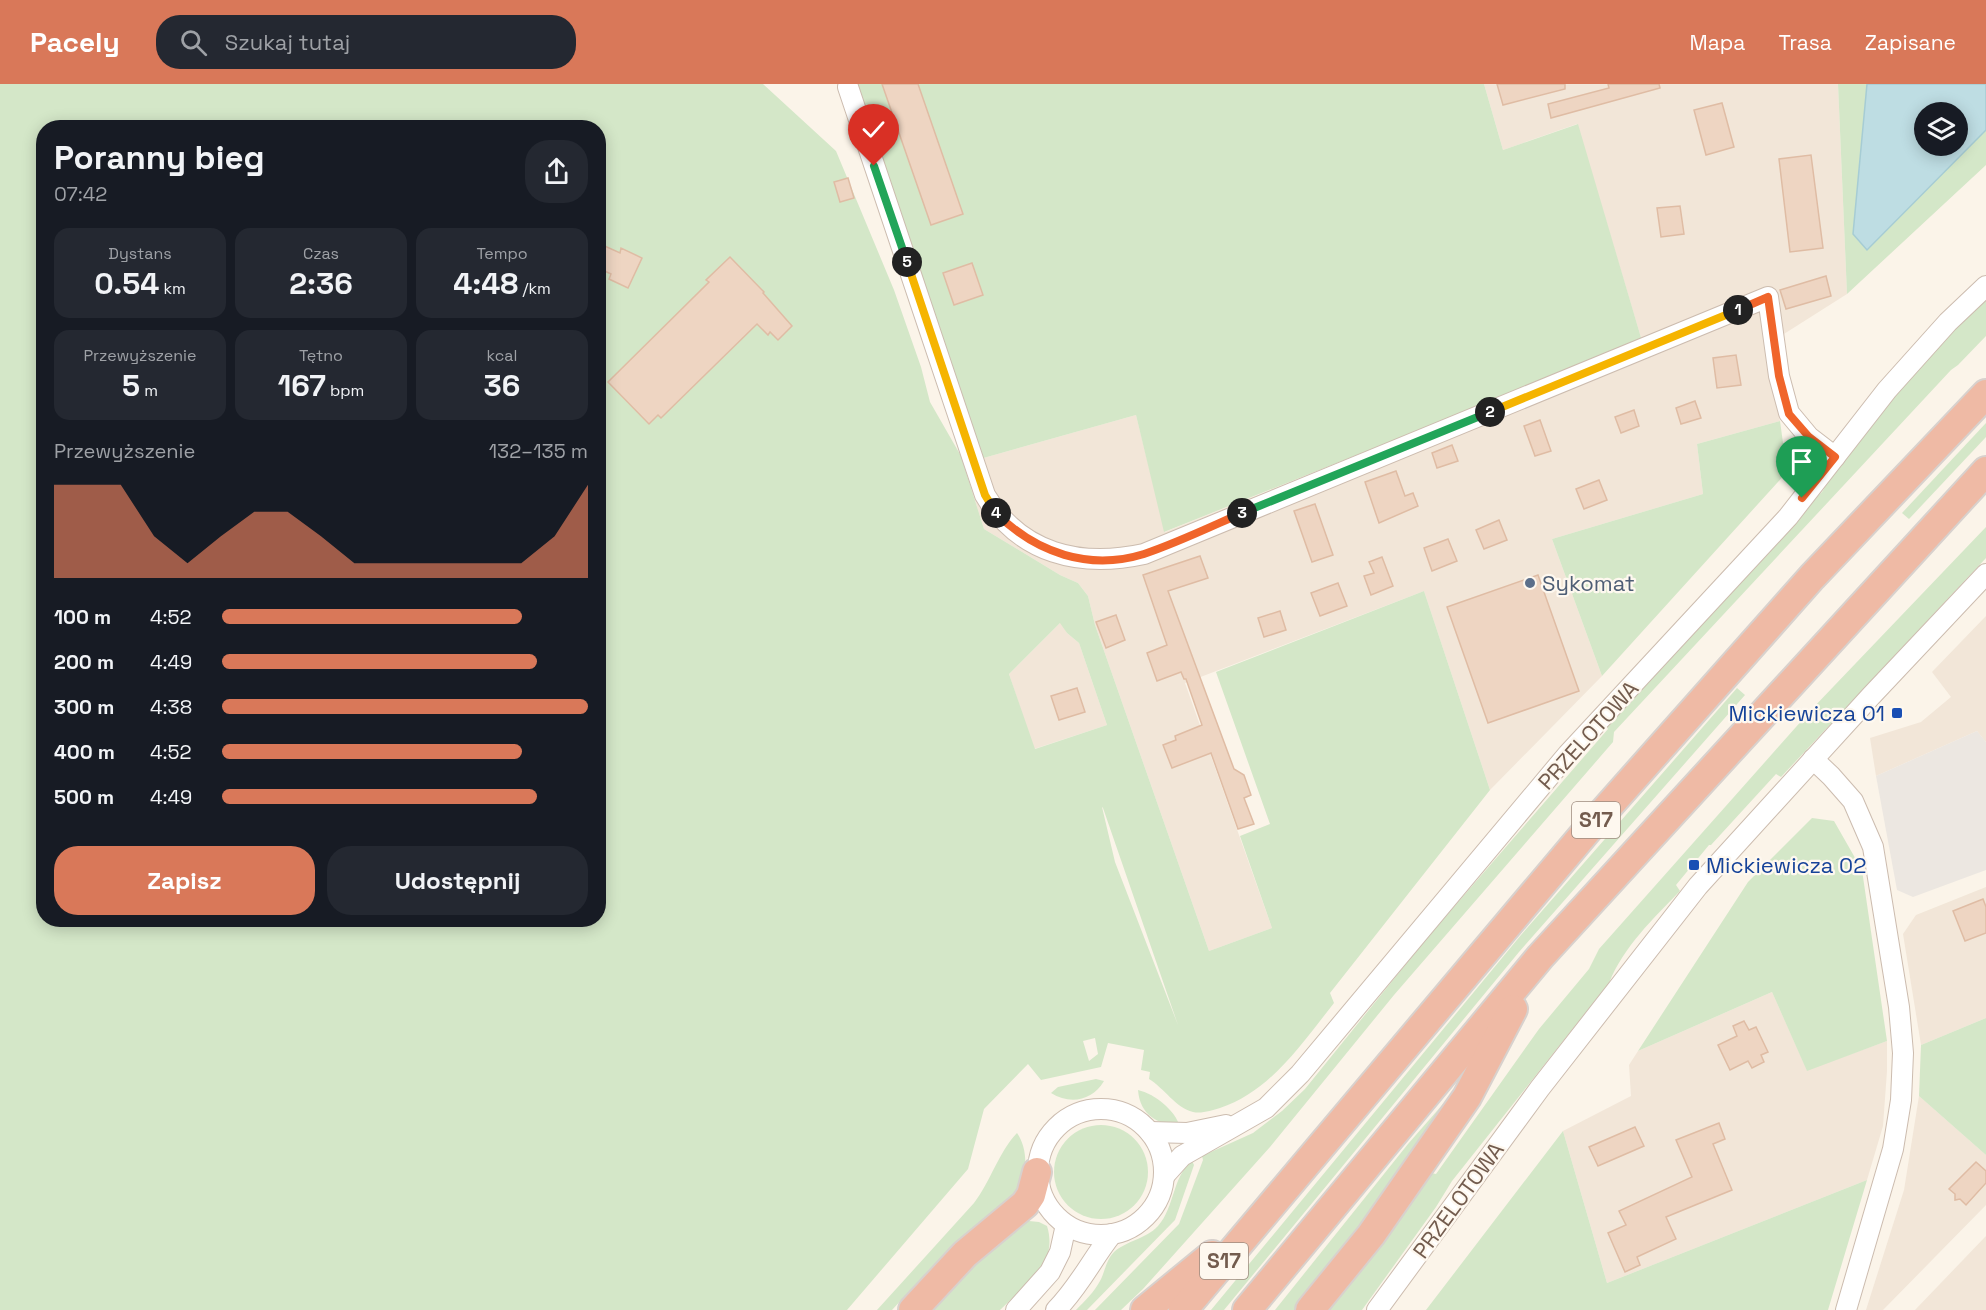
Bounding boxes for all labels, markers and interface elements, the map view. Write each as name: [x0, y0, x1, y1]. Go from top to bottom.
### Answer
search box: [156, 15, 576, 69]
text: Pacely: [30, 24, 120, 60]
icon: search: [177, 26, 210, 59]
text: Szukaj tutaj: [225, 28, 350, 56]
text: Mapa: [1690, 29, 1745, 56]
text: Trasa: [1778, 29, 1832, 56]
text: Zapisane: [1865, 29, 1956, 56]
map controls: [1914, 102, 1968, 156]
button: layers: [1914, 102, 1968, 156]
pin: [848, 104, 899, 166]
icon: check: [857, 113, 890, 146]
text: Poranny bieg: [54, 137, 265, 179]
button: share: [525, 140, 588, 203]
text: 07:42: [54, 181, 107, 207]
text: Dystans: [108, 243, 172, 264]
text: Czas: [303, 243, 339, 264]
text: Tempo: [476, 243, 528, 264]
pin: 5: [892, 247, 922, 277]
text: 5: [902, 251, 912, 272]
text: 0.54: [94, 264, 159, 303]
text: 2:36: [289, 264, 353, 303]
text: 4:48: [453, 264, 518, 303]
text: km: [159, 278, 186, 299]
text: /km: [518, 278, 551, 299]
pin: 1: [1723, 295, 1753, 325]
text: 1: [1734, 299, 1742, 320]
text: Przewyższenie: [83, 345, 197, 366]
text: Tętno: [299, 345, 343, 366]
text: kcal: [487, 345, 517, 366]
text: 5: [122, 366, 140, 405]
text: 167: [278, 366, 326, 405]
text: 36: [484, 366, 520, 405]
text: m: [140, 380, 158, 401]
text: bpm: [326, 380, 364, 401]
pin: 2: [1475, 397, 1505, 427]
text: 2: [1485, 401, 1495, 422]
pin: [1776, 436, 1827, 498]
text: Przewyższenie: [54, 438, 195, 464]
text: 132–135 m: [489, 438, 588, 464]
icon: arrive: [1785, 445, 1818, 478]
pin: 4: [981, 498, 1011, 528]
pin: 3: [1227, 498, 1257, 528]
text: 4: [991, 502, 1001, 523]
text: 3: [1237, 502, 1247, 523]
place label: Sykomat: [1542, 569, 1635, 597]
marker: Sykomat: [1523, 576, 1537, 590]
text: 100 m: [54, 604, 111, 630]
text: 4:52: [150, 604, 191, 630]
text: 200 m: [54, 649, 114, 675]
text: 4:49: [150, 649, 192, 675]
street label: PRZELOTOWA: [1532, 675, 1644, 795]
text: 300 m: [54, 694, 114, 720]
text: 4:38: [150, 694, 192, 720]
place label: Mickiewicza 01: [1729, 699, 1885, 727]
marker: Mickiewicza 01: [1890, 706, 1904, 720]
text: 400 m: [54, 739, 115, 765]
text: 4:52: [150, 739, 191, 765]
text: 500 m: [54, 784, 114, 810]
text: 4:49: [150, 784, 192, 810]
road number: S17: [1572, 802, 1620, 838]
button: Zapisz: [54, 846, 315, 915]
button: Udostępnij: [327, 846, 588, 915]
place label: Mickiewicza 02: [1706, 851, 1866, 879]
marker: Mickiewicza 02: [1687, 858, 1701, 872]
street label: PRZELOTOWA: [1406, 1136, 1510, 1264]
road number: S17: [1200, 1243, 1248, 1279]

